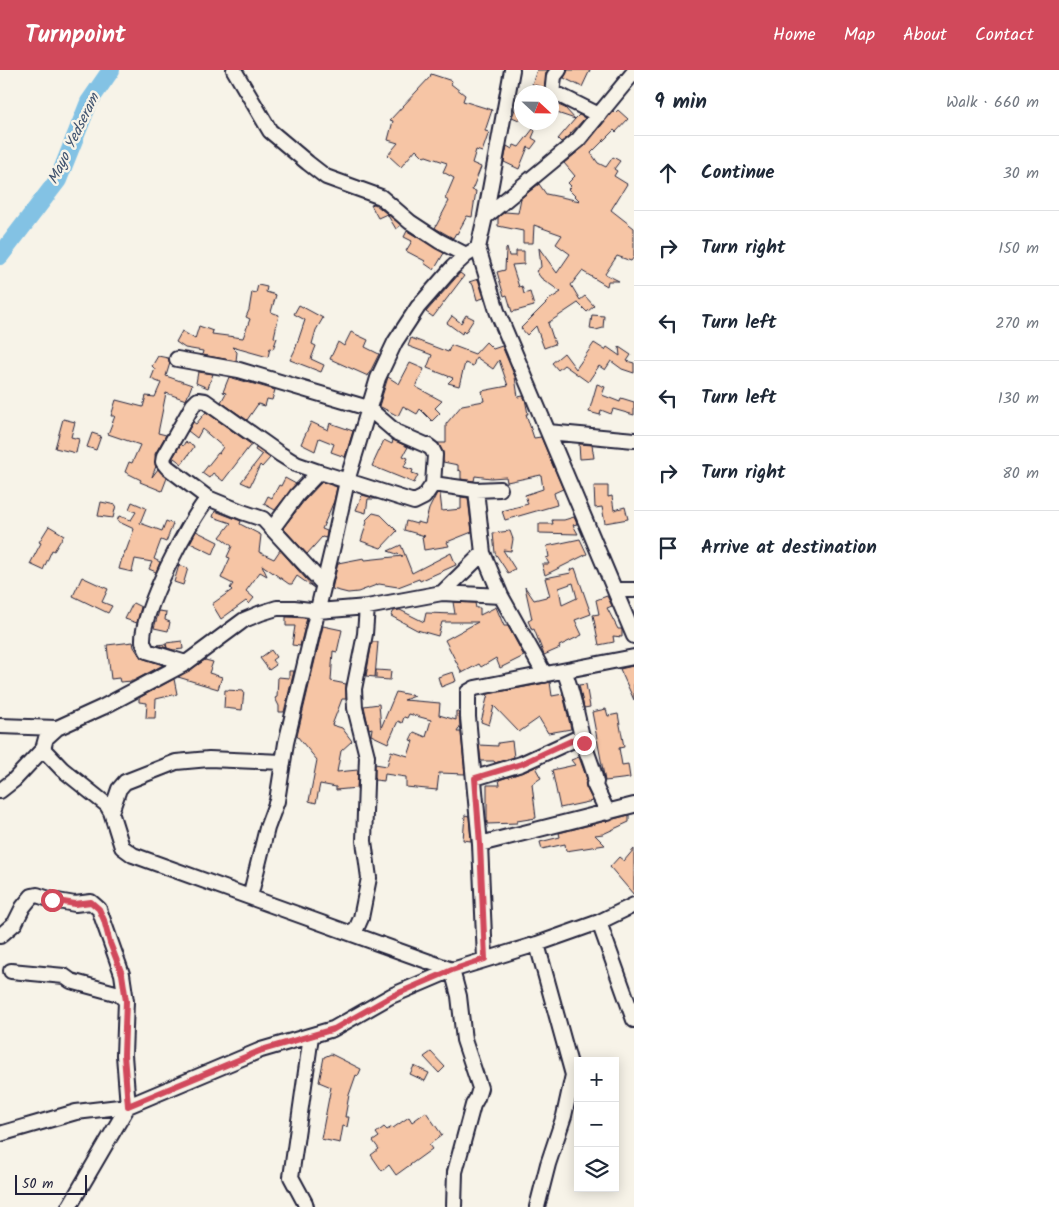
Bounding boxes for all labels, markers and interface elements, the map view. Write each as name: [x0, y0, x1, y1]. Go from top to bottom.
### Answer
text: Turnpoint: [25, 16, 126, 55]
text: Home: [773, 21, 816, 50]
text: Map: [844, 21, 875, 50]
text: About: [903, 21, 947, 50]
text: Contact: [975, 21, 1034, 50]
north arrow: [514, 85, 559, 130]
text: 9 min: [654, 86, 707, 119]
water label: Mayo Yedseram: [42, 88, 107, 189]
text: Walk · 660 m: [946, 90, 1039, 115]
text: Continue: [701, 158, 774, 188]
icon: ahead: [654, 159, 682, 187]
text: 30 m: [1003, 161, 1039, 186]
text: Turn right: [701, 233, 786, 263]
icon: right: [654, 234, 682, 262]
text: 150 m: [998, 236, 1039, 261]
text: Turn left: [701, 308, 776, 338]
icon: left: [654, 309, 682, 337]
text: 270 m: [995, 311, 1039, 336]
text: Turn left: [701, 383, 776, 413]
icon: left: [654, 384, 682, 412]
text: 130 m: [998, 386, 1039, 411]
text: Turn right: [701, 458, 786, 488]
icon: right: [654, 459, 682, 487]
text: 80 m: [1002, 461, 1039, 486]
text: Arrive at destination: [701, 533, 877, 563]
icon: arrive: [654, 534, 682, 562]
route end: [573, 732, 596, 755]
route start: [41, 889, 64, 912]
map controls: [574, 1057, 619, 1192]
button: +: [574, 1057, 619, 1102]
button: −: [574, 1102, 619, 1147]
button: layers: [574, 1147, 619, 1192]
scale bar: [15, 1172, 88, 1195]
text: 50 m: [22, 1173, 53, 1195]

